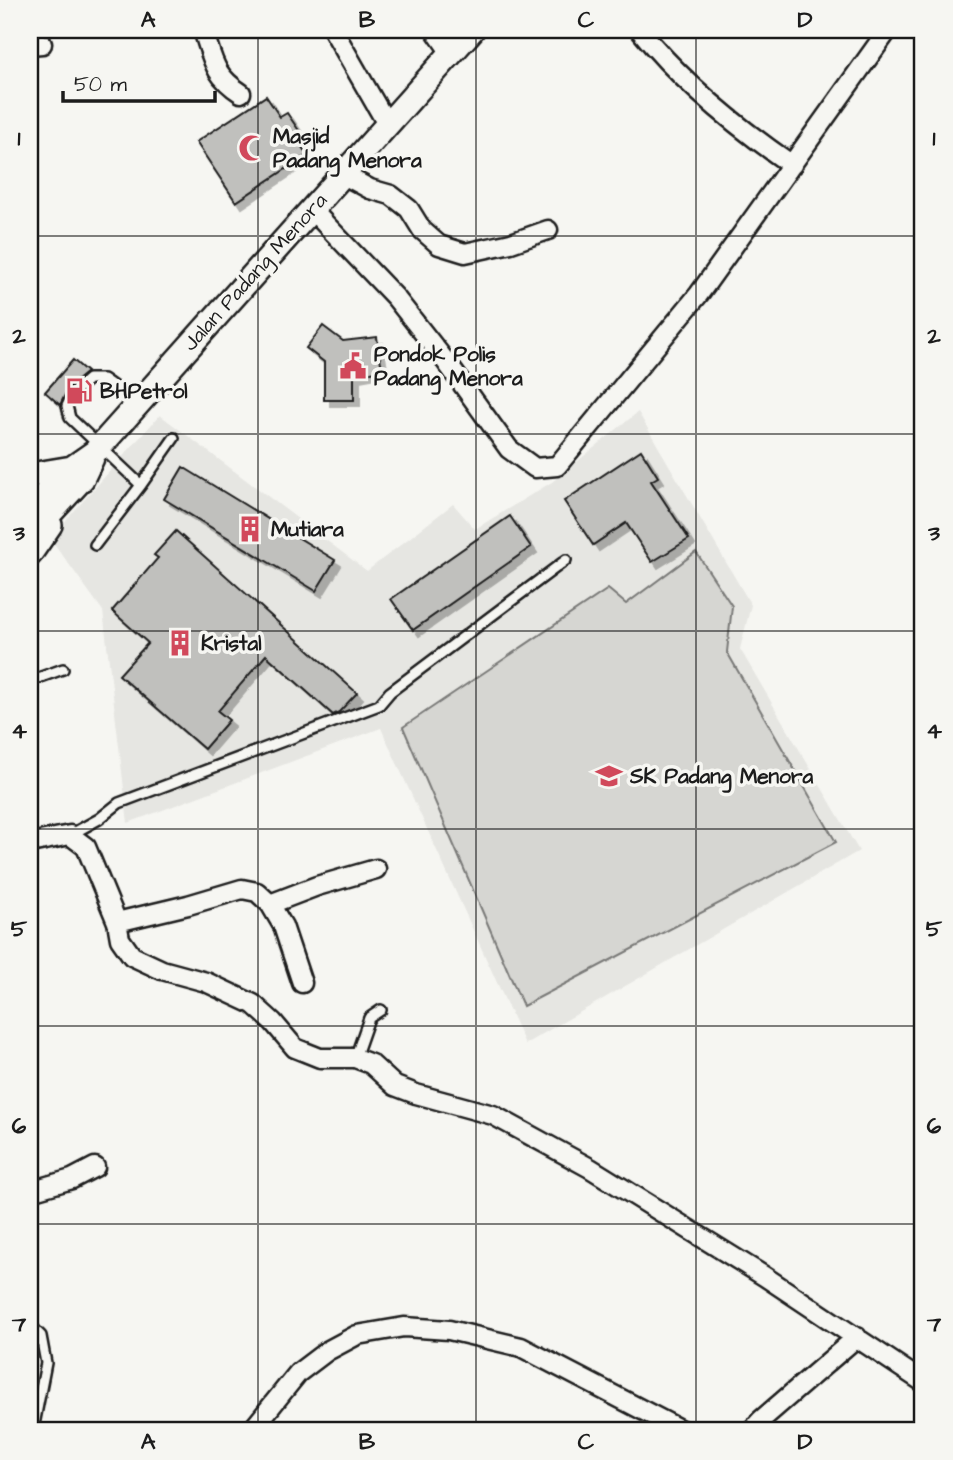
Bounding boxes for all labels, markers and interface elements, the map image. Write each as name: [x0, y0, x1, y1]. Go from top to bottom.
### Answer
text: A: [141, 4, 156, 36]
text: B: [359, 4, 376, 36]
text: C: [578, 4, 595, 36]
text: D: [798, 4, 813, 36]
scale bar: [63, 60, 215, 104]
text: 50 m: [74, 70, 128, 99]
text: 1: [18, 122, 21, 154]
place label: Masjid Padang Menora: [273, 122, 422, 177]
text: 1: [933, 122, 936, 154]
mosque icon: Masjid Padang Menora: [237, 133, 267, 163]
street label: Jalan Padang Menora: [176, 187, 335, 359]
text: 2: [11, 320, 26, 352]
text: 2: [926, 320, 941, 352]
place label: Pondok Polis Padang Menora: [374, 340, 523, 395]
public building icon: Pondok Polis Padang Menora: [338, 351, 368, 381]
fuel station icon: BHPetrol: [64, 376, 94, 406]
place label: BHPetrol: [100, 377, 188, 406]
building icon: Mutiara: [235, 514, 265, 544]
place label: Mutiara: [271, 515, 344, 544]
text: 3: [12, 517, 25, 549]
text: 3: [927, 517, 940, 549]
building icon: Kristal: [165, 628, 195, 658]
place label: Kristal: [201, 629, 262, 658]
text: 4: [11, 715, 27, 747]
text: 4: [926, 715, 942, 747]
school or university icon: SK Padang Menora: [594, 761, 624, 791]
place label: SK Padang Menora: [629, 762, 814, 793]
text: 5: [11, 913, 28, 945]
text: 5: [926, 913, 943, 945]
text: 6: [12, 1110, 27, 1142]
text: 6: [927, 1110, 942, 1142]
text: 7: [11, 1308, 27, 1340]
text: 7: [926, 1308, 942, 1340]
text: A: [141, 1426, 156, 1458]
text: B: [359, 1426, 376, 1458]
text: C: [578, 1426, 595, 1458]
text: D: [798, 1426, 813, 1458]

